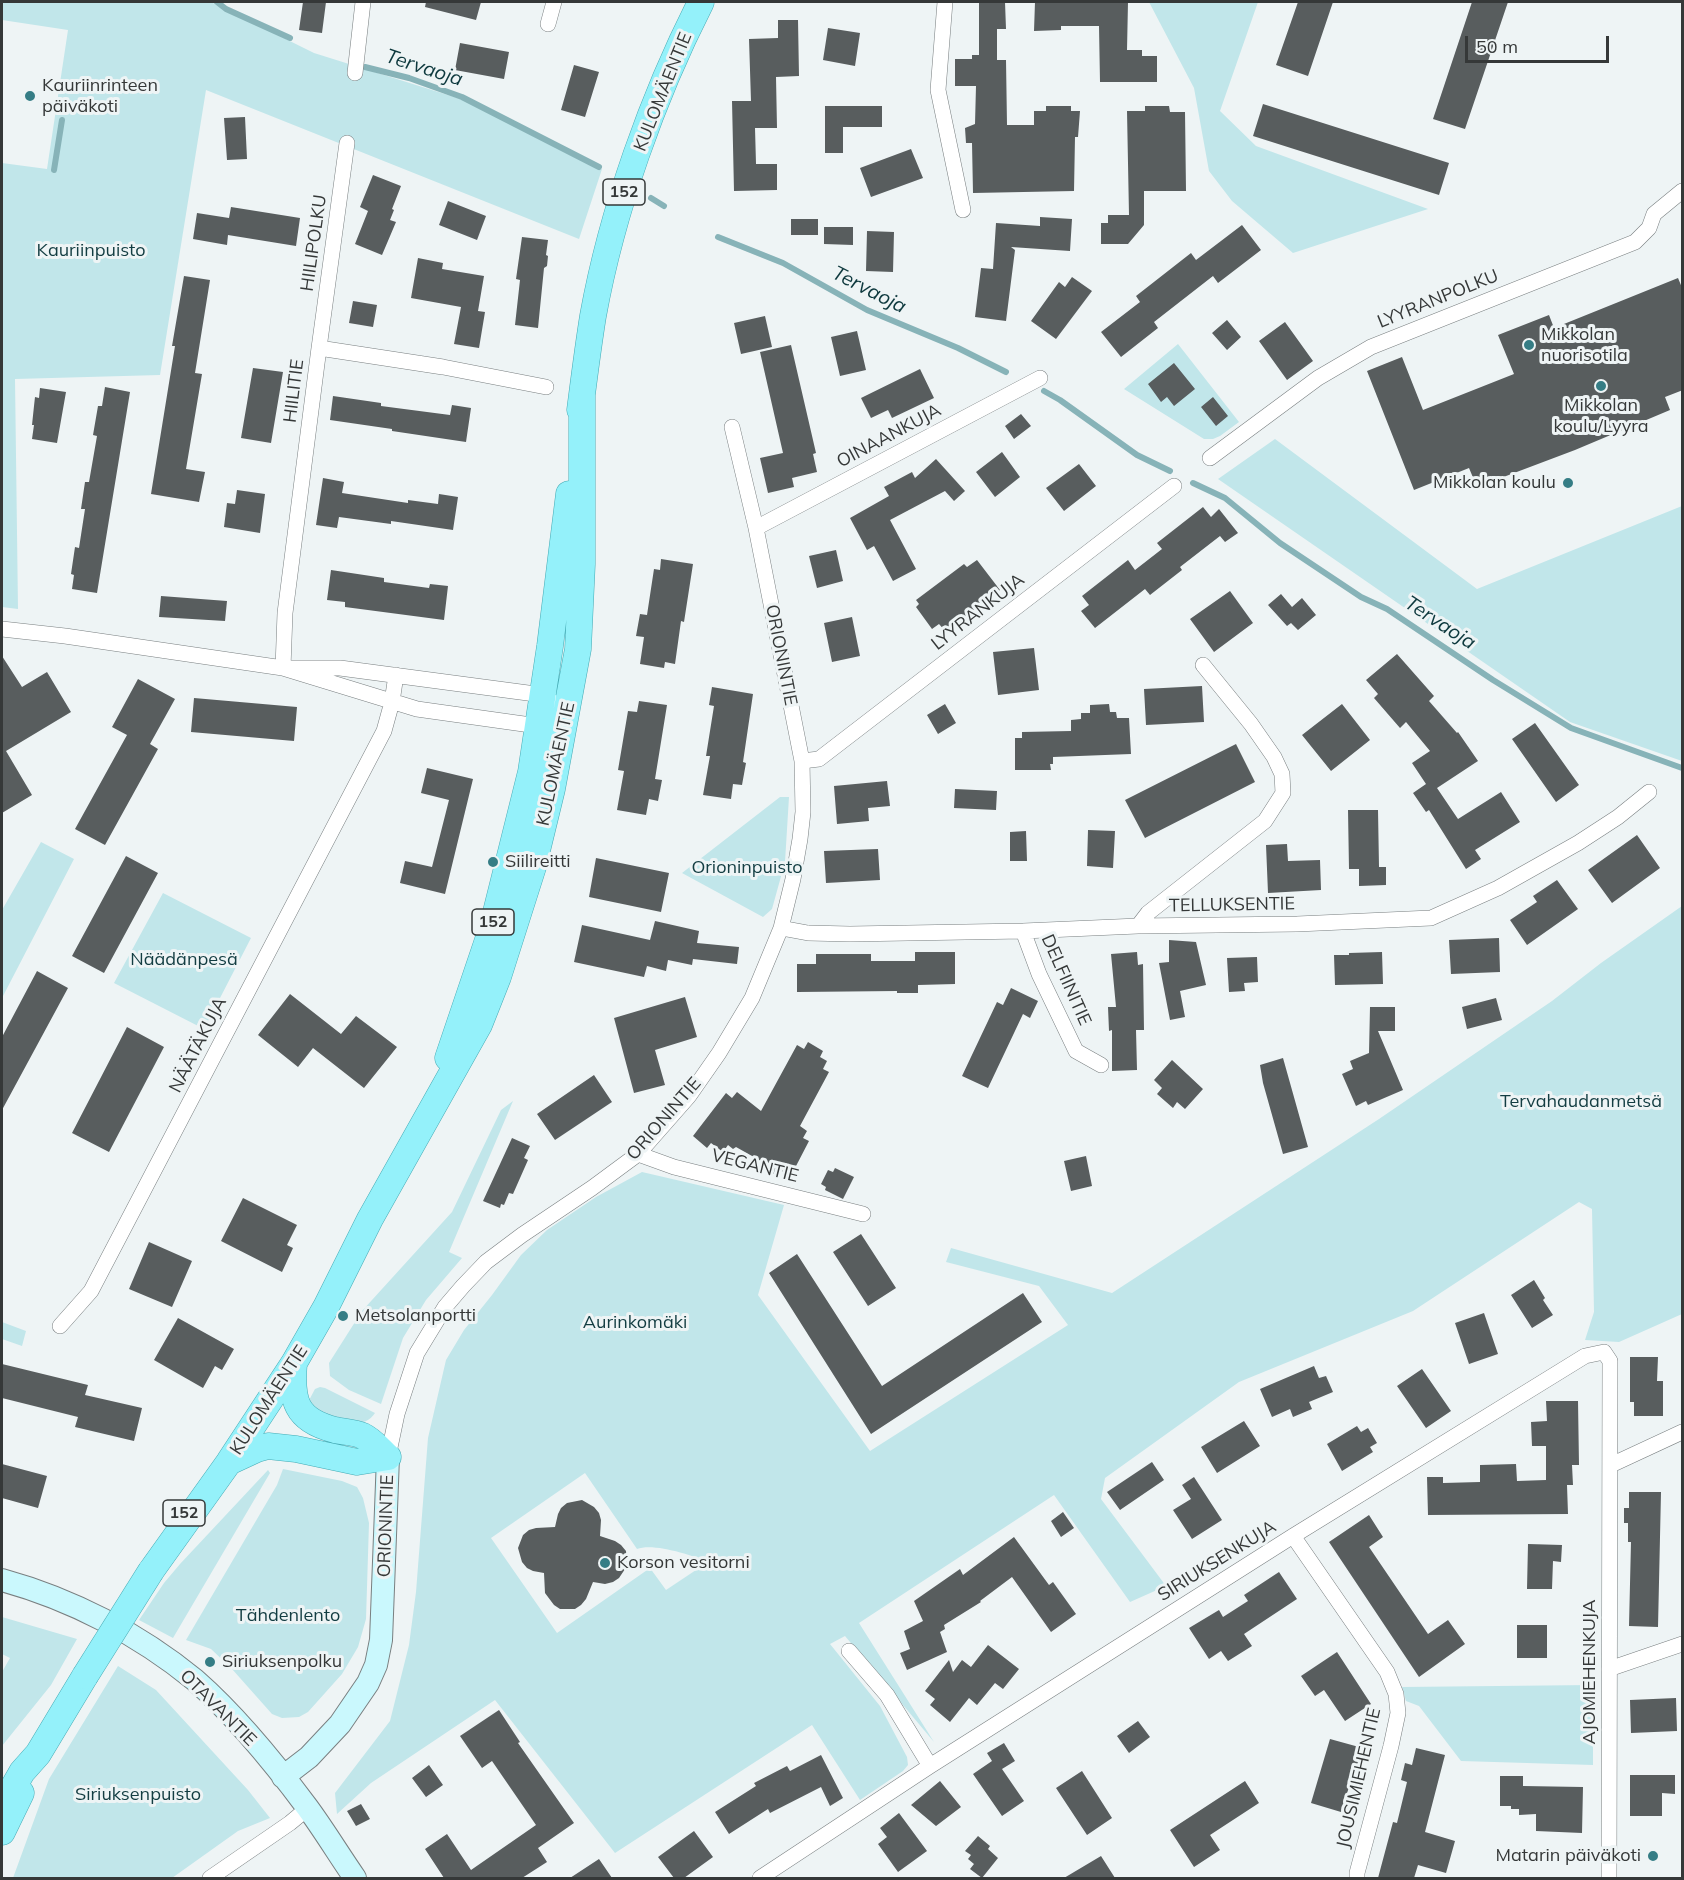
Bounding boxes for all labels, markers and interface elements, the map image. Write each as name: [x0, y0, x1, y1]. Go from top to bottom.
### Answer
scale bar: [1468, 24, 1612, 62]
street label: KULOMÄENTIE: [629, 29, 697, 155]
text: 50 m: [1476, 35, 1518, 58]
water label: Tervaoja: [382, 44, 466, 92]
place label: Kauriinrinteen päiväkoti: [42, 75, 158, 118]
marker: Kauriinrinteen päiväkoti: [23, 89, 37, 103]
road number: 152: [603, 179, 645, 205]
street label: HIILIPOLKU: [297, 193, 331, 293]
park label: Kauriinpuisto: [36, 240, 146, 262]
water label: Tervaoja: [828, 261, 910, 319]
street label: LYYRANPOLKU: [1374, 265, 1502, 333]
place label: Mikkolan nuorisotila: [1541, 324, 1628, 366]
marker: Mikkolan nuorisotila: [1522, 338, 1536, 352]
street label: HIILITIE: [279, 358, 309, 424]
marker: Mikkolan koulu/Lyyra: [1594, 379, 1608, 393]
place label: Mikkolan koulu/Lyyra: [1553, 395, 1649, 438]
street label: OINAANKUJA: [833, 399, 945, 473]
place label: Mikkolan koulu: [1433, 472, 1556, 494]
marker: Mikkolan koulu: [1561, 476, 1575, 490]
street label: LYYRANKUJA: [927, 569, 1029, 655]
water label: Tervaoja: [1400, 591, 1480, 655]
street label: ORIONINTIE: [761, 603, 801, 707]
street label: KULOMÄENTIE: [532, 700, 580, 828]
place label: Siilireitti: [505, 851, 570, 873]
marker: Siilireitti: [486, 855, 500, 869]
park label: Orioninpuisto: [691, 857, 803, 879]
street label: TELLUKSENTIE: [1169, 893, 1295, 917]
road number: 152: [472, 909, 514, 935]
street label: DELFIINITIE: [1036, 931, 1096, 1029]
park label: Näädänpesä: [130, 949, 238, 971]
street label: NÄÄTÄKUJA: [165, 994, 231, 1096]
street label: ORIONINTIE: [622, 1073, 706, 1165]
park label: Tervahaudanmetsä: [1500, 1091, 1662, 1113]
street label: VEGANTIE: [709, 1145, 801, 1187]
place label: Metsolanportti: [355, 1305, 476, 1327]
marker: Metsolanportti: [336, 1309, 350, 1323]
park label: Aurinkomäki: [583, 1312, 687, 1334]
street label: KULOMÄENTIE: [226, 1341, 312, 1459]
street label: ORIONINTIE: [373, 1474, 399, 1578]
road number: 152: [163, 1500, 205, 1526]
street label: SIRIUKSENKUJA: [1154, 1516, 1280, 1606]
place label: Korson vesitorni: [617, 1552, 750, 1574]
marker: Korson vesitorni: [598, 1556, 612, 1570]
street label: AJOMIEHENKUJA: [1579, 1600, 1601, 1744]
park label: Tähdenlento: [236, 1605, 340, 1627]
place label: Siriuksenpolku: [222, 1651, 342, 1673]
marker: Siriuksenpolku: [203, 1655, 217, 1669]
street label: OTAVANTIE: [175, 1665, 261, 1751]
street label: JOUSIMIEHENTIE: [1332, 1706, 1386, 1850]
park label: Siriuksenpuisto: [75, 1784, 201, 1806]
place label: Matarin päiväkoti: [1496, 1845, 1641, 1867]
marker: Matarin päiväkoti: [1646, 1849, 1660, 1863]

